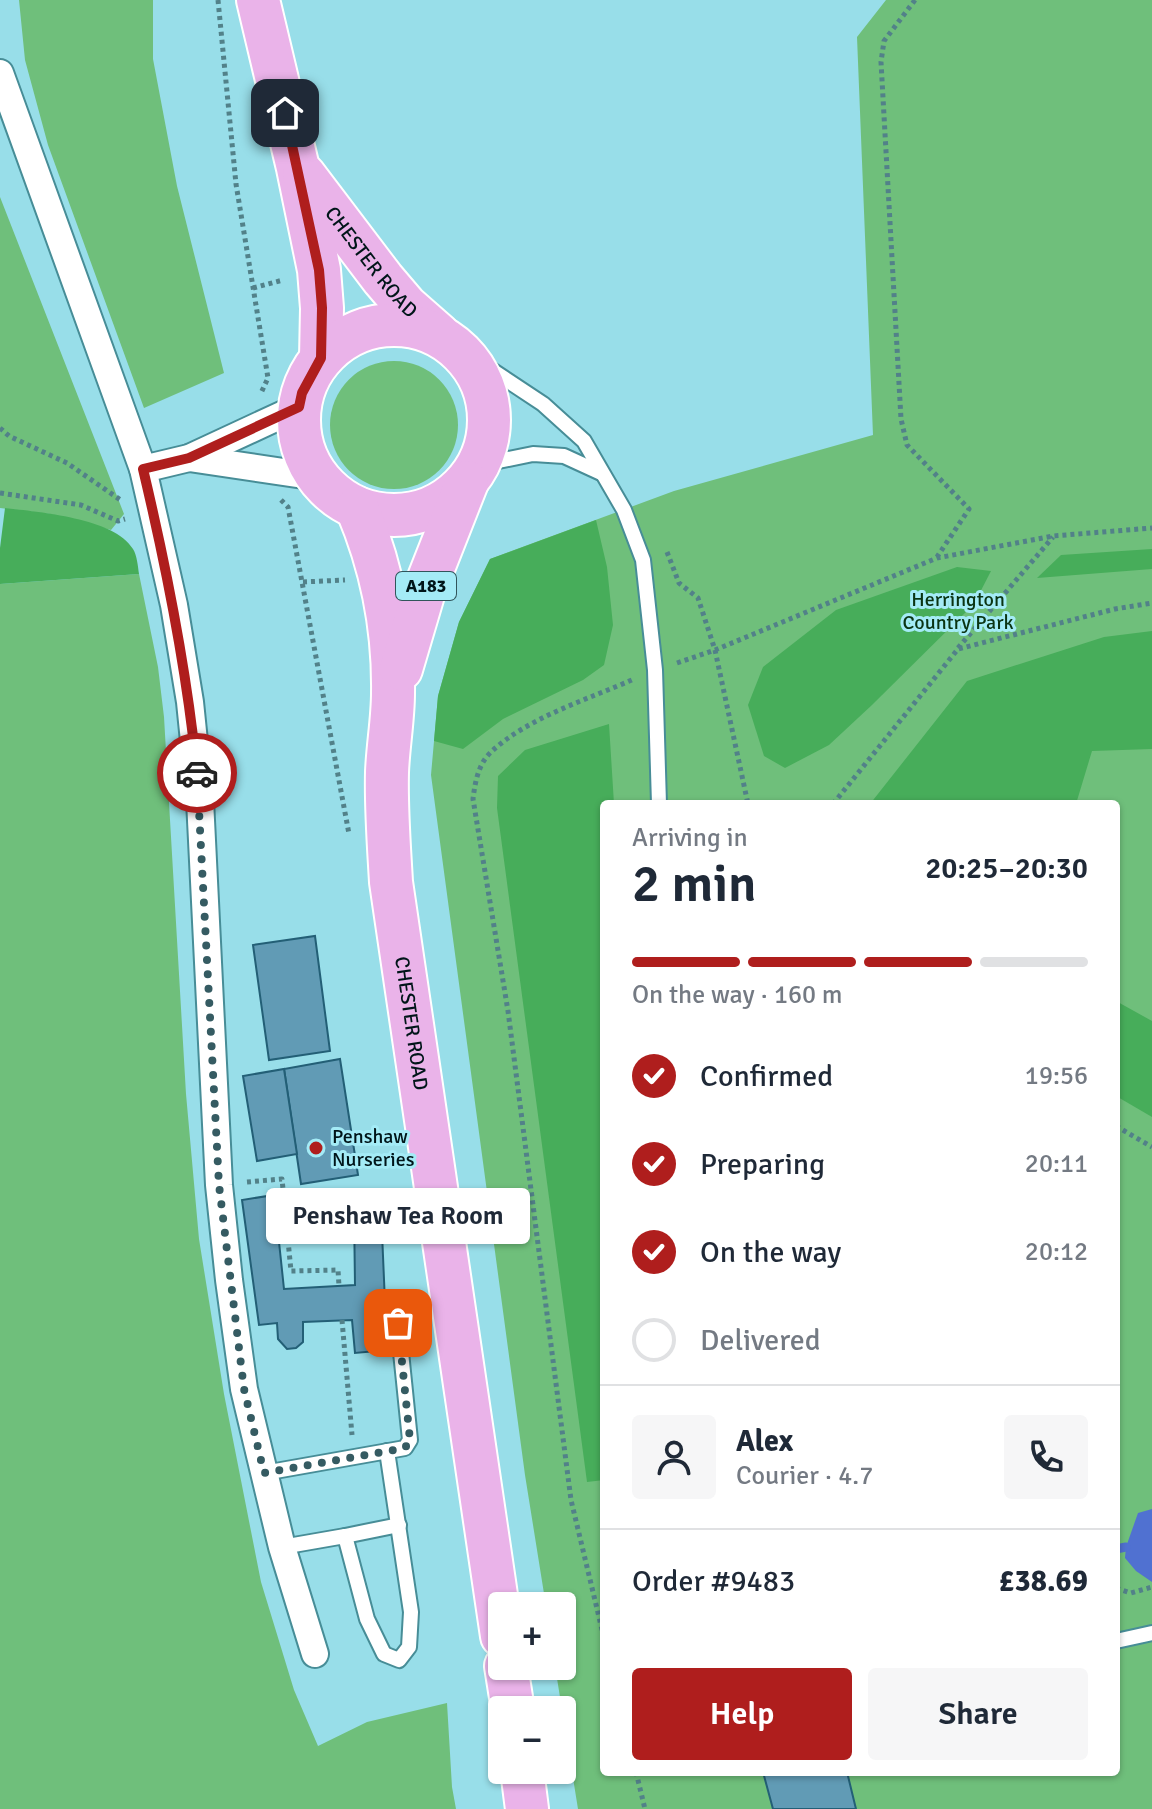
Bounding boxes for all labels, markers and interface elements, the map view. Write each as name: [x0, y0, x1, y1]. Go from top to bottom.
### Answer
pin: [251, 79, 319, 147]
icon: home: [263, 91, 307, 135]
street label: CHESTER ROAD: [320, 201, 423, 323]
road number: A183: [396, 572, 456, 600]
park label: Herrington Country Park: [902, 587, 1014, 635]
courier: [157, 733, 237, 813]
icon: car: [175, 751, 219, 795]
text: Arriving in: [632, 822, 748, 854]
text: 20:25–20:30: [925, 850, 1088, 887]
text: 2 min: [632, 852, 757, 916]
street label: CHESTER ROAD: [390, 955, 434, 1092]
text: On the way · 160 m: [632, 979, 842, 1011]
icon: check: [632, 1054, 676, 1098]
text: Confirmed: [700, 1058, 833, 1095]
text: 19:56: [1025, 1060, 1088, 1092]
place label: Penshaw Nurseries: [332, 1124, 415, 1172]
marker: Penshaw Nurseries: [307, 1139, 325, 1157]
icon: check: [632, 1142, 676, 1186]
text: Preparing: [700, 1146, 825, 1183]
text: 20:11: [1025, 1148, 1088, 1180]
callout: Penshaw Tea Room: [266, 1187, 530, 1243]
text: Penshaw Tea Room: [292, 1200, 504, 1232]
icon: check: [632, 1230, 676, 1274]
text: On the way: [700, 1234, 841, 1271]
text: 20:12: [1025, 1236, 1088, 1268]
pin: [364, 1289, 432, 1357]
icon: bag: [376, 1301, 420, 1345]
text: Delivered: [700, 1322, 821, 1359]
button: person: [632, 1415, 716, 1499]
button: phone: [1004, 1415, 1088, 1499]
text: Alex: [736, 1423, 793, 1460]
text: Courier · 4.7: [736, 1460, 873, 1492]
text: Order #9483: [632, 1563, 795, 1600]
text: £38.69: [998, 1563, 1088, 1600]
map controls: [488, 1592, 576, 1784]
button: +: [488, 1592, 576, 1680]
button: Help: [632, 1668, 852, 1760]
button: Share: [868, 1668, 1088, 1760]
button: −: [488, 1696, 576, 1784]

